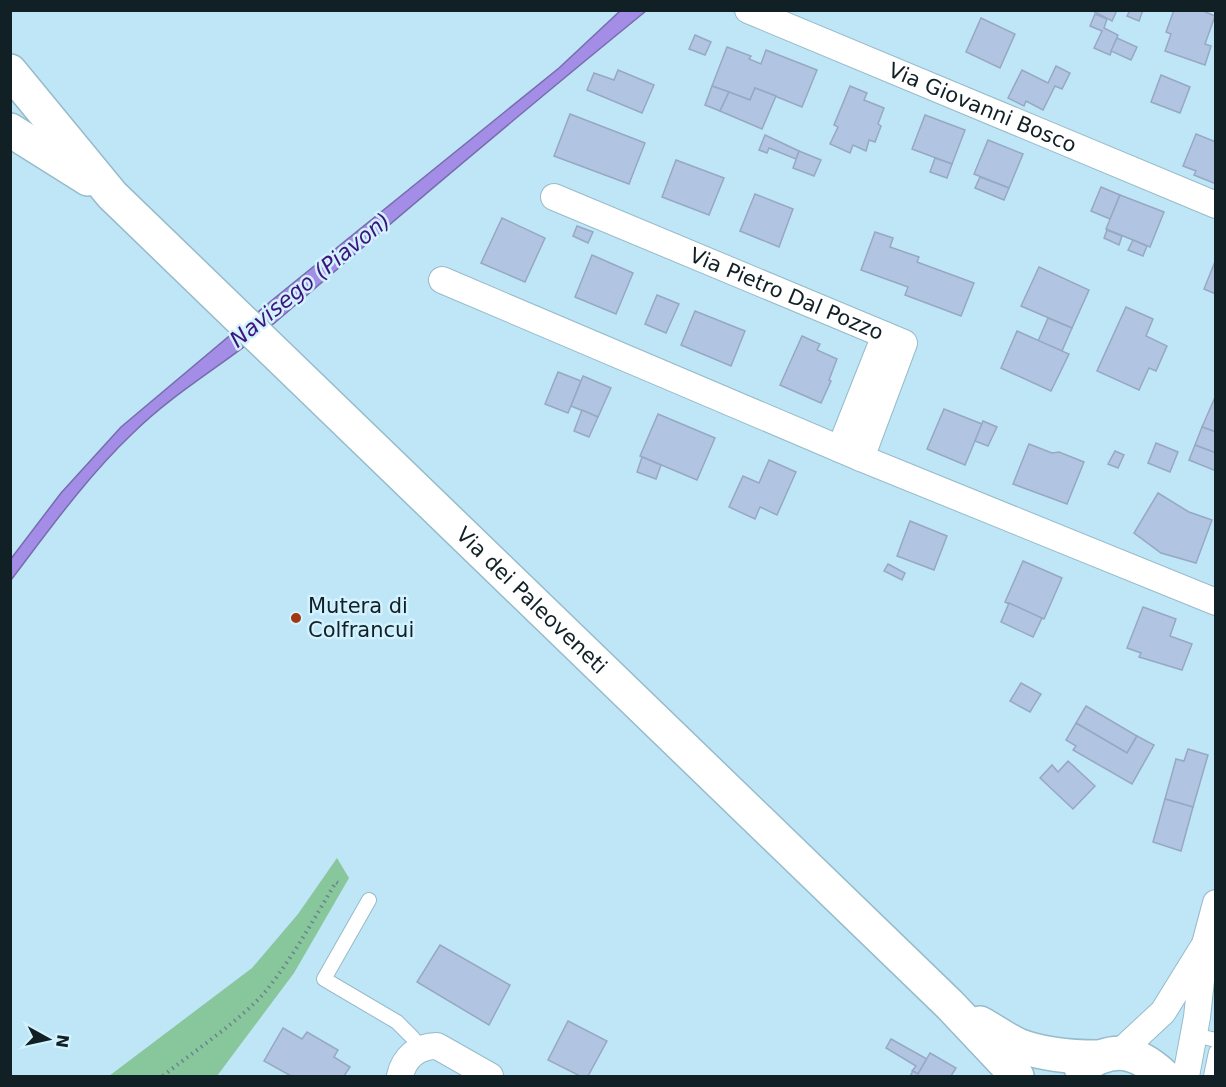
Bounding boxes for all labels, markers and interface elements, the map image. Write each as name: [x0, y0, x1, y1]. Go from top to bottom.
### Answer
street label: Via Giovanni Bosco: [885, 58, 1080, 158]
water label: Navisego (Piavon): [225, 208, 395, 352]
street label: Via Pietro Dal Pozzo: [686, 243, 887, 345]
street label: Via dei Paleoveneti: [451, 522, 612, 679]
place label: Mutera di Colfrancui: [308, 594, 414, 642]
marker: Mutera di Colfrancui: [289, 611, 303, 625]
north arrow: [18, 1009, 78, 1069]
text: N: [52, 1033, 73, 1049]

